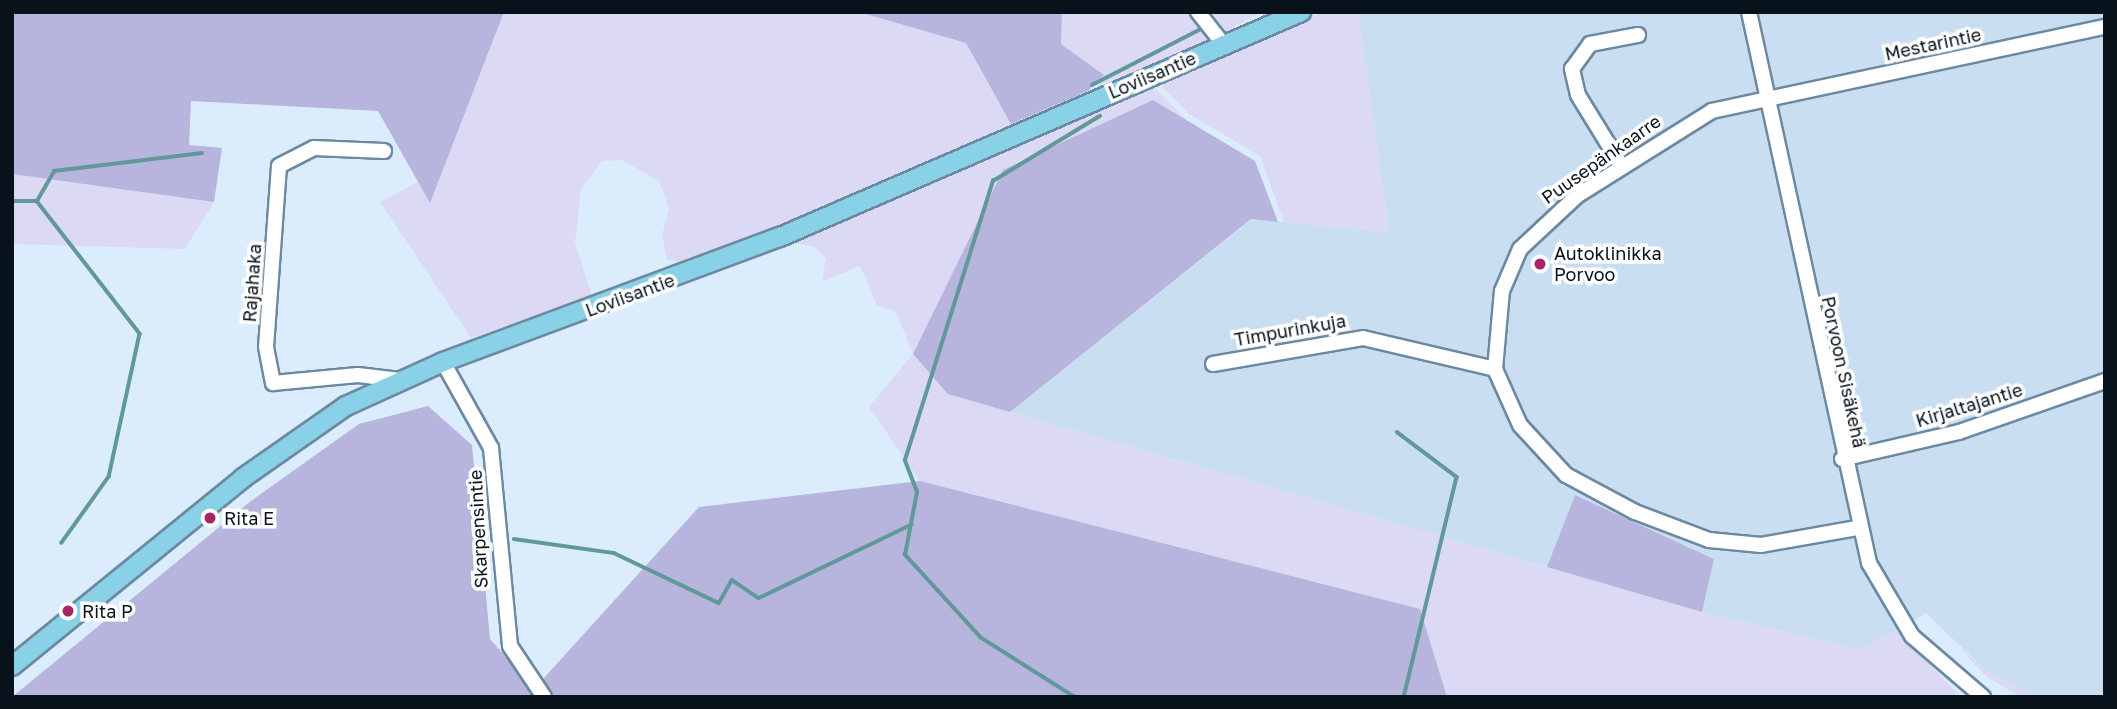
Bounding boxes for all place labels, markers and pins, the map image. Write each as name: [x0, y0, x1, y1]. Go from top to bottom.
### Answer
place label: Autoklinikka Porvoo: [1554, 243, 1662, 286]
marker: Autoklinikka Porvoo: [1532, 256, 1548, 272]
place label: Rita E: [224, 507, 274, 529]
marker: Rita E: [202, 510, 218, 526]
place label: Rita P: [82, 600, 133, 622]
marker: Rita P: [60, 603, 76, 619]

